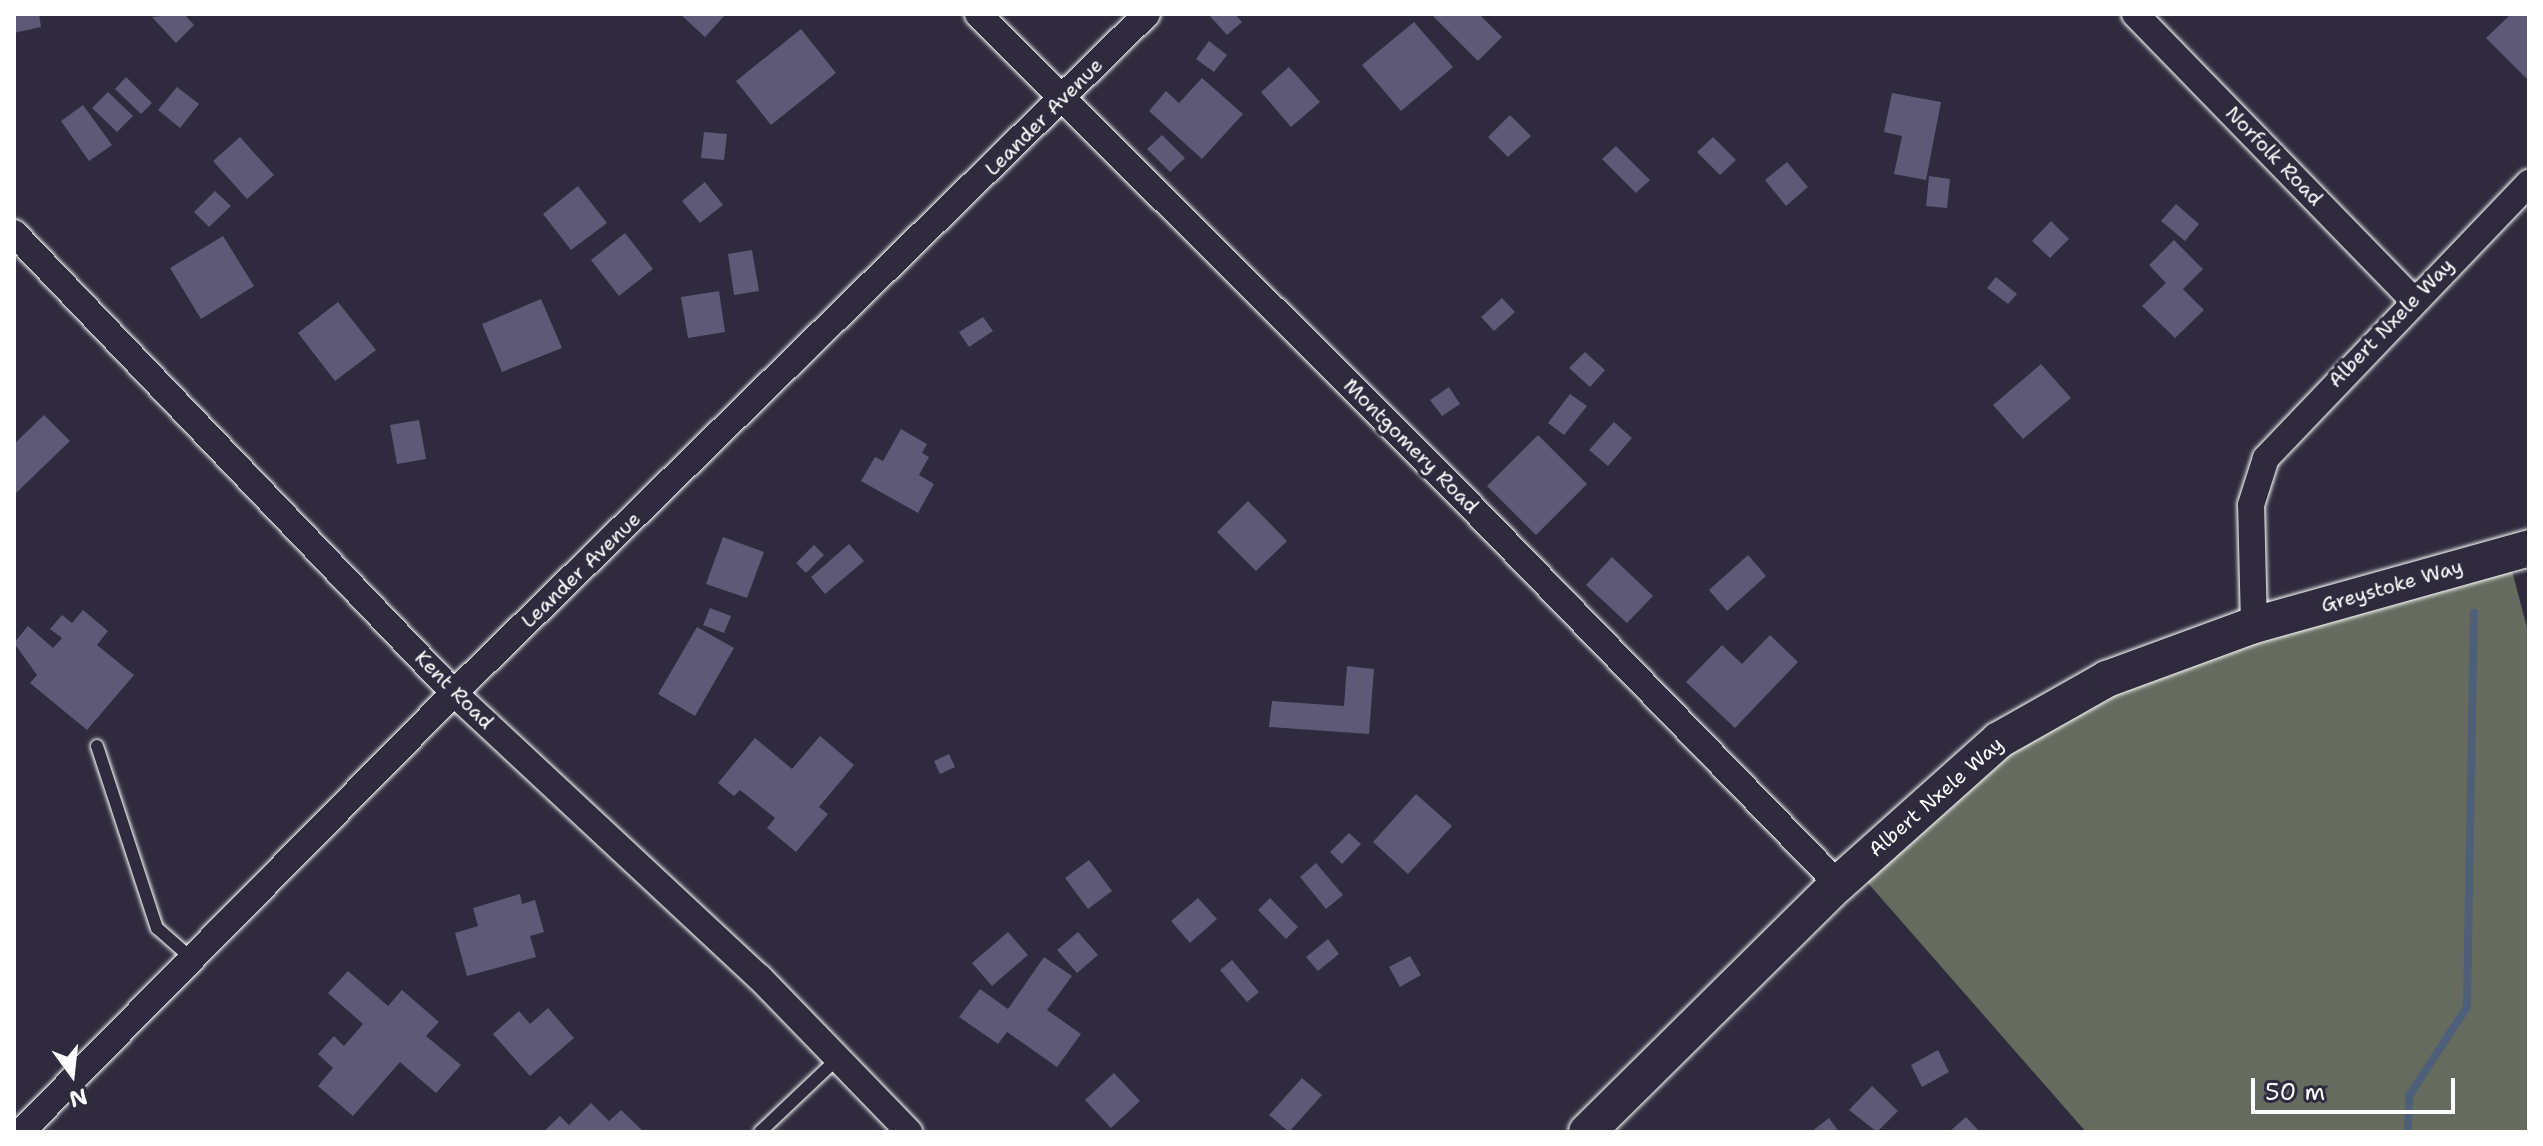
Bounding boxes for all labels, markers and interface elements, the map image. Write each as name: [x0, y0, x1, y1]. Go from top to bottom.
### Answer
street label: Leander Avenue: [980, 53, 1108, 181]
street label: Norfolk Road: [2221, 101, 2327, 211]
street label: Albert Nxele Way: [2323, 253, 2459, 393]
street label: Montgomery Road: [1339, 374, 1483, 518]
street label: Leander Avenue: [516, 507, 646, 633]
street label: Greystoke Way: [2318, 554, 2466, 618]
street label: Kent Road: [410, 646, 498, 734]
street label: Albert Nxele Way: [1864, 732, 2008, 862]
north arrow: [32, 1034, 112, 1114]
scale bar: [2255, 1062, 2459, 1112]
text: 50 m: [2265, 1076, 2325, 1108]
text: N: [66, 1081, 91, 1114]

